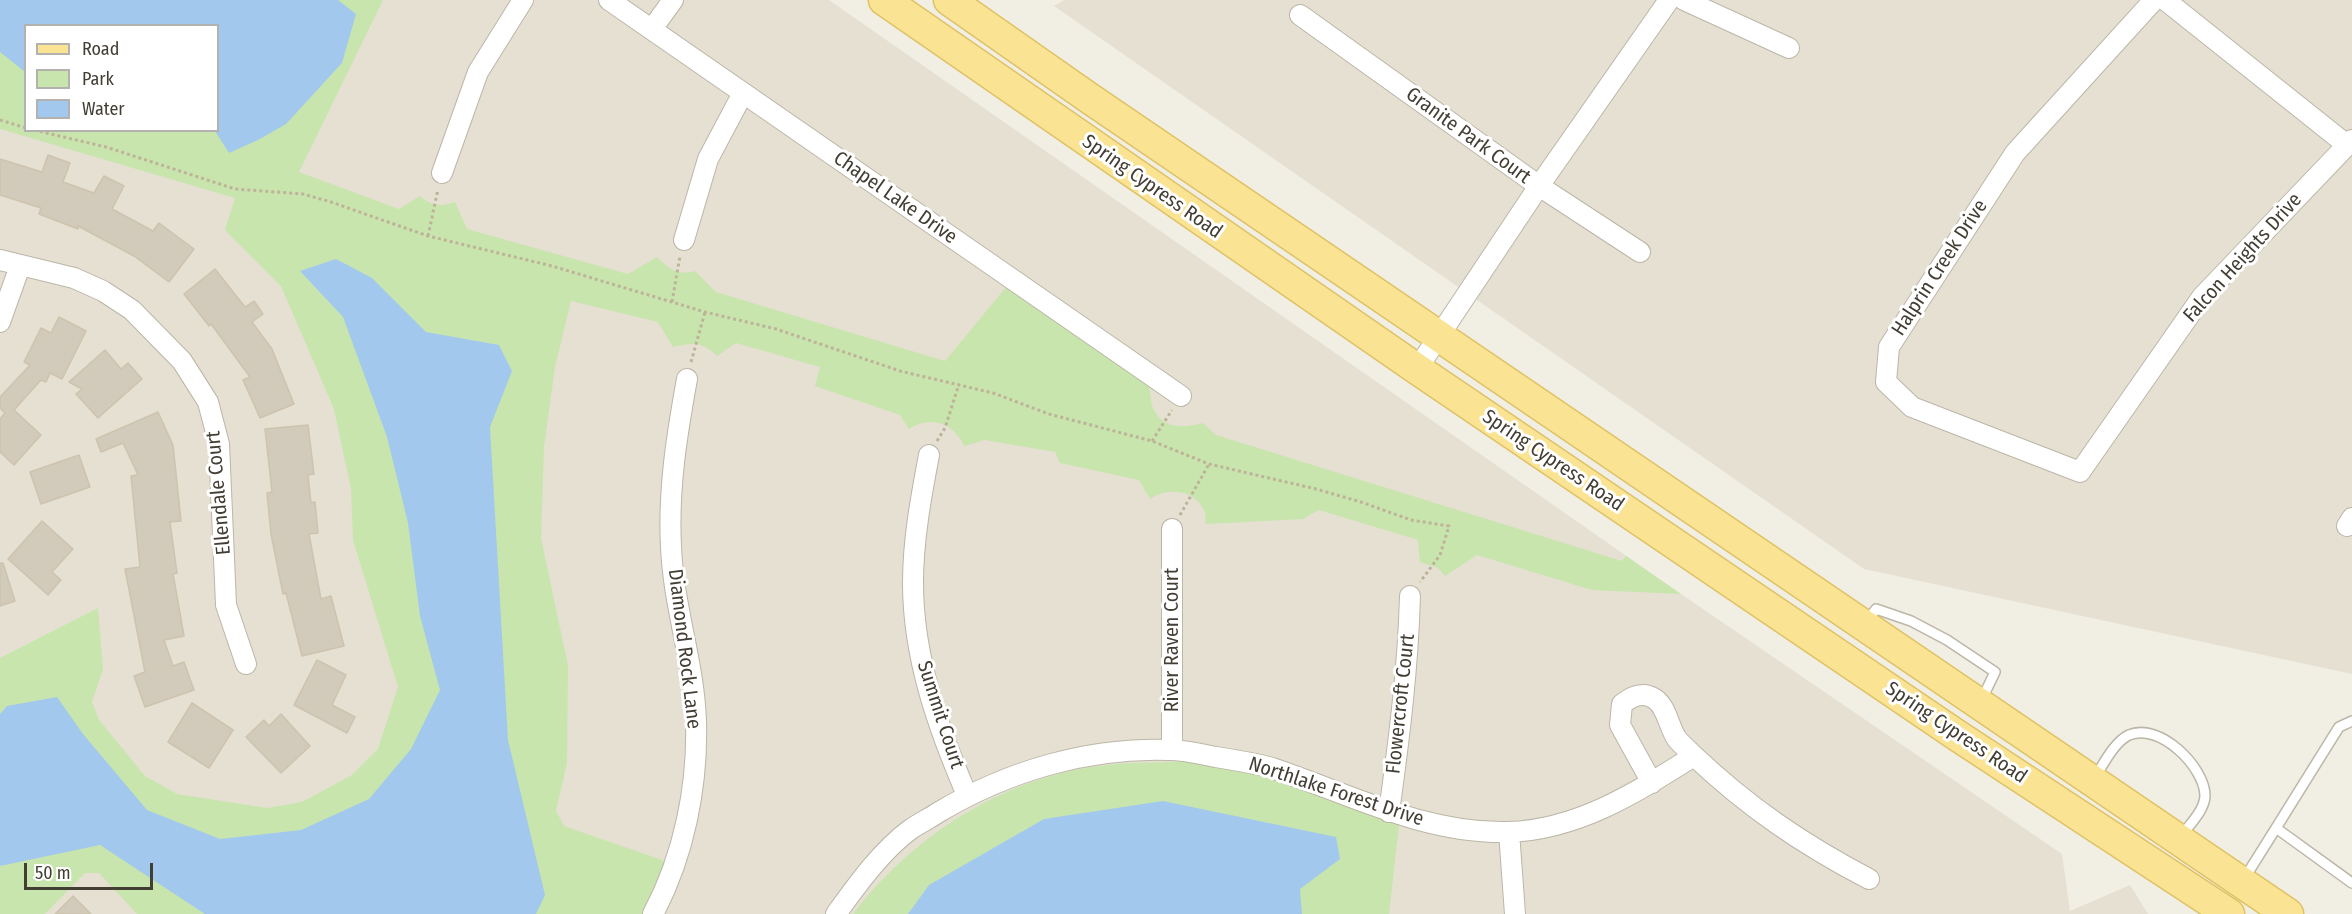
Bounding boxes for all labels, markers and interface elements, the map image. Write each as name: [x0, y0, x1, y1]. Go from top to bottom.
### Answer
legend: [24, 24, 219, 132]
text: Road: [82, 38, 119, 60]
text: Park: [82, 68, 114, 90]
street label: Granite Park Court: [1401, 83, 1535, 189]
text: Water: [82, 98, 125, 120]
street label: Spring Cypress Road: [1077, 130, 1227, 244]
street label: Chapel Lake Drive: [829, 146, 961, 250]
street label: Falcon Heights Drive: [2179, 189, 2307, 327]
street label: Halprin Creek Drive: [1887, 196, 1993, 340]
street label: Spring Cypress Road: [1478, 405, 1628, 517]
street label: Ellendale Court: [202, 430, 236, 556]
street label: Diamond Rock Lane: [662, 568, 706, 730]
street label: River Raven Court: [1160, 568, 1184, 712]
street label: Flowercroft Court: [1382, 633, 1420, 775]
street label: Summit Court: [911, 658, 969, 772]
street label: Spring Cypress Road: [1881, 677, 2031, 789]
street label: Northlake Forest Drive: [1246, 752, 1426, 832]
scale bar: [27, 851, 156, 889]
text: 50 m: [35, 862, 71, 884]

